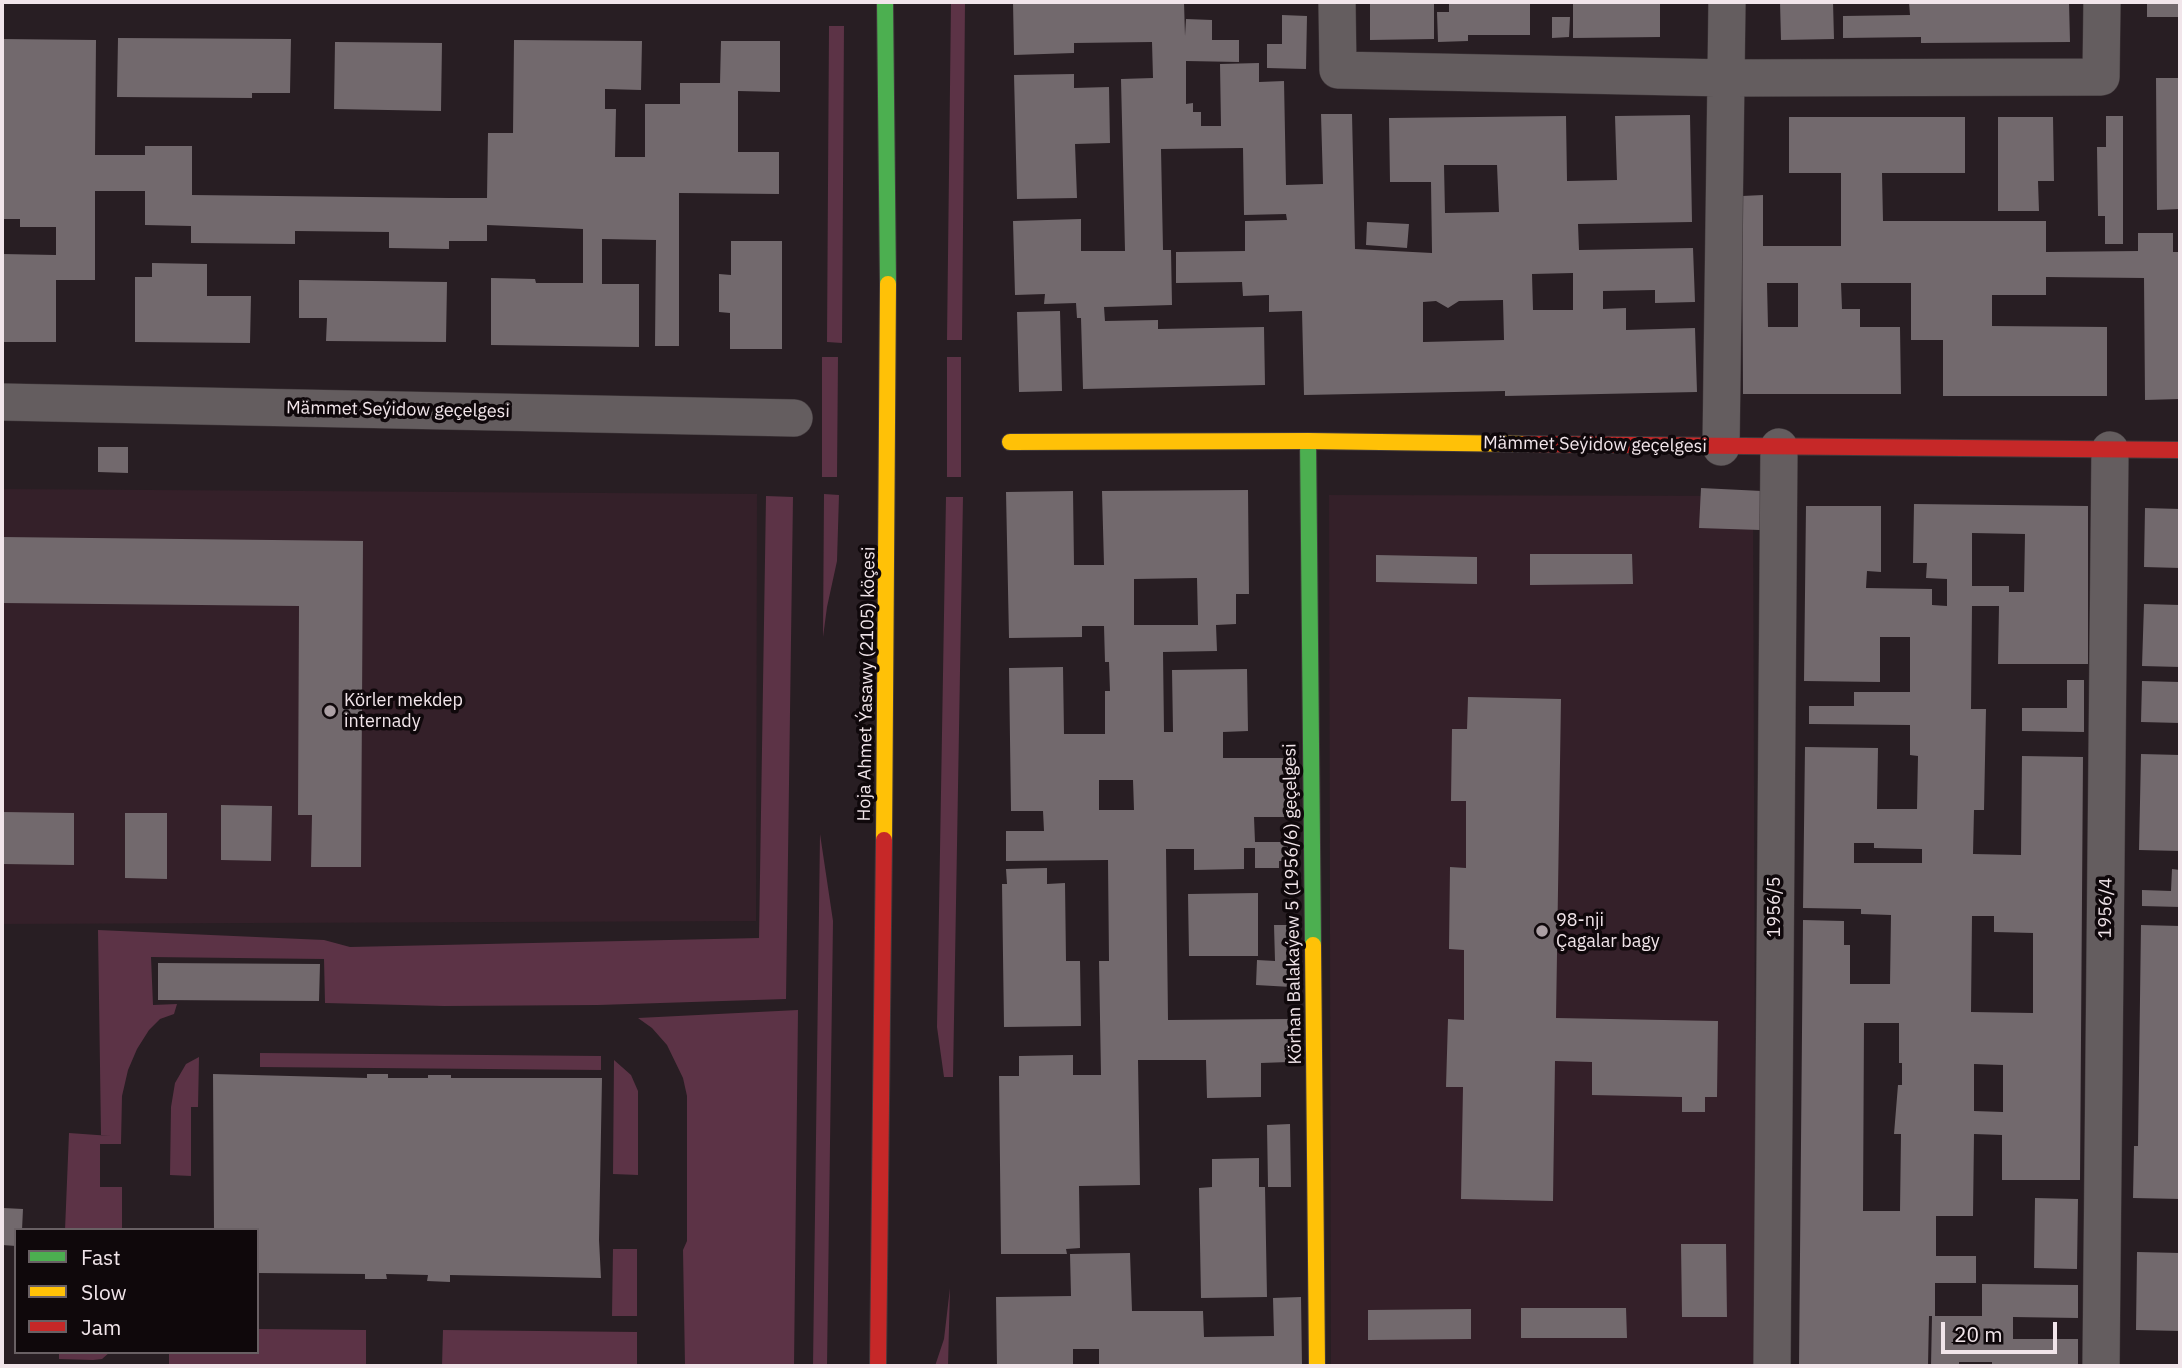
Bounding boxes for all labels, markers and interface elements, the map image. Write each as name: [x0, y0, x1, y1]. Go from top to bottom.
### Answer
street label: Mämmet Seýidow geçelgesi: [286, 397, 510, 423]
street label: Mämmet Seýidow geçelgesi: [1483, 432, 1707, 458]
street label: Hoja Ahmet Ýasawy (2105) köçesi: [854, 546, 880, 822]
place label: Körler mekdep internady: [344, 690, 463, 732]
marker: Körler mekdep internady: [322, 703, 338, 719]
street label: Körhan Balakaýew 5 (1956/6) geçelgesi: [1279, 743, 1307, 1065]
street label: 1956/5: [1764, 877, 1786, 937]
street label: 1956/4: [2095, 877, 2117, 939]
place label: 98-nji Çagalar bagy: [1556, 910, 1660, 953]
marker: 98-nji Çagalar bagy: [1534, 923, 1550, 939]
legend: [14, 1228, 259, 1354]
text: Fast: [81, 1243, 121, 1271]
text: Slow: [81, 1278, 127, 1306]
scale bar: [1944, 1308, 2060, 1352]
text: Jam: [81, 1313, 121, 1341]
text: 20 m: [1954, 1320, 2003, 1348]

